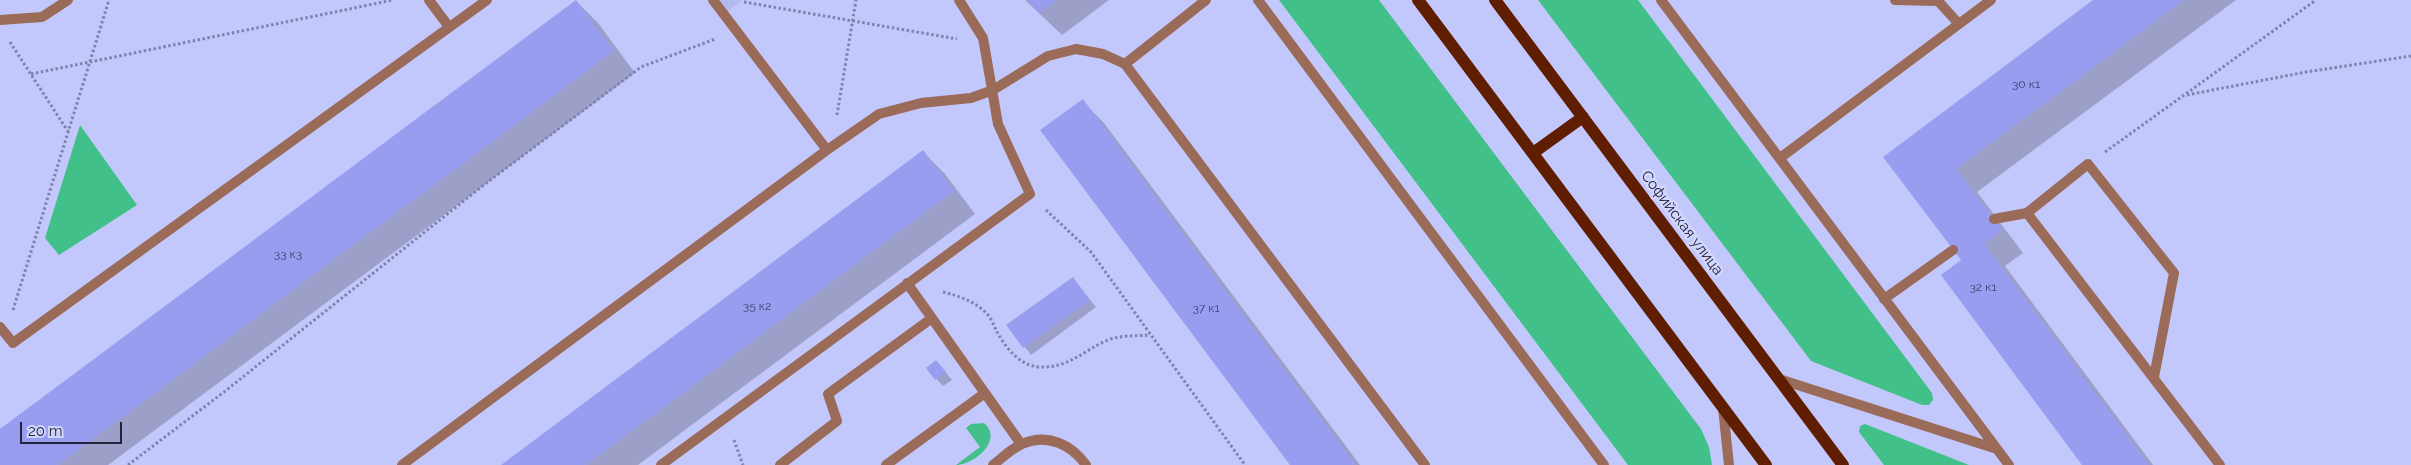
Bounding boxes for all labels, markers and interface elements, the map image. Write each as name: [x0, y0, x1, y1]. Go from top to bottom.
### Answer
house number: 30 к1: [2012, 77, 2040, 91]
street label: Софийская улица: [1637, 167, 1727, 279]
house number: 33 к3: [274, 247, 302, 261]
house number: 32 к1: [1969, 280, 1997, 294]
house number: 35 к2: [743, 299, 771, 313]
house number: 37 к1: [1192, 301, 1220, 315]
scale bar: [22, 412, 125, 444]
text: 20 m: [28, 422, 63, 440]

